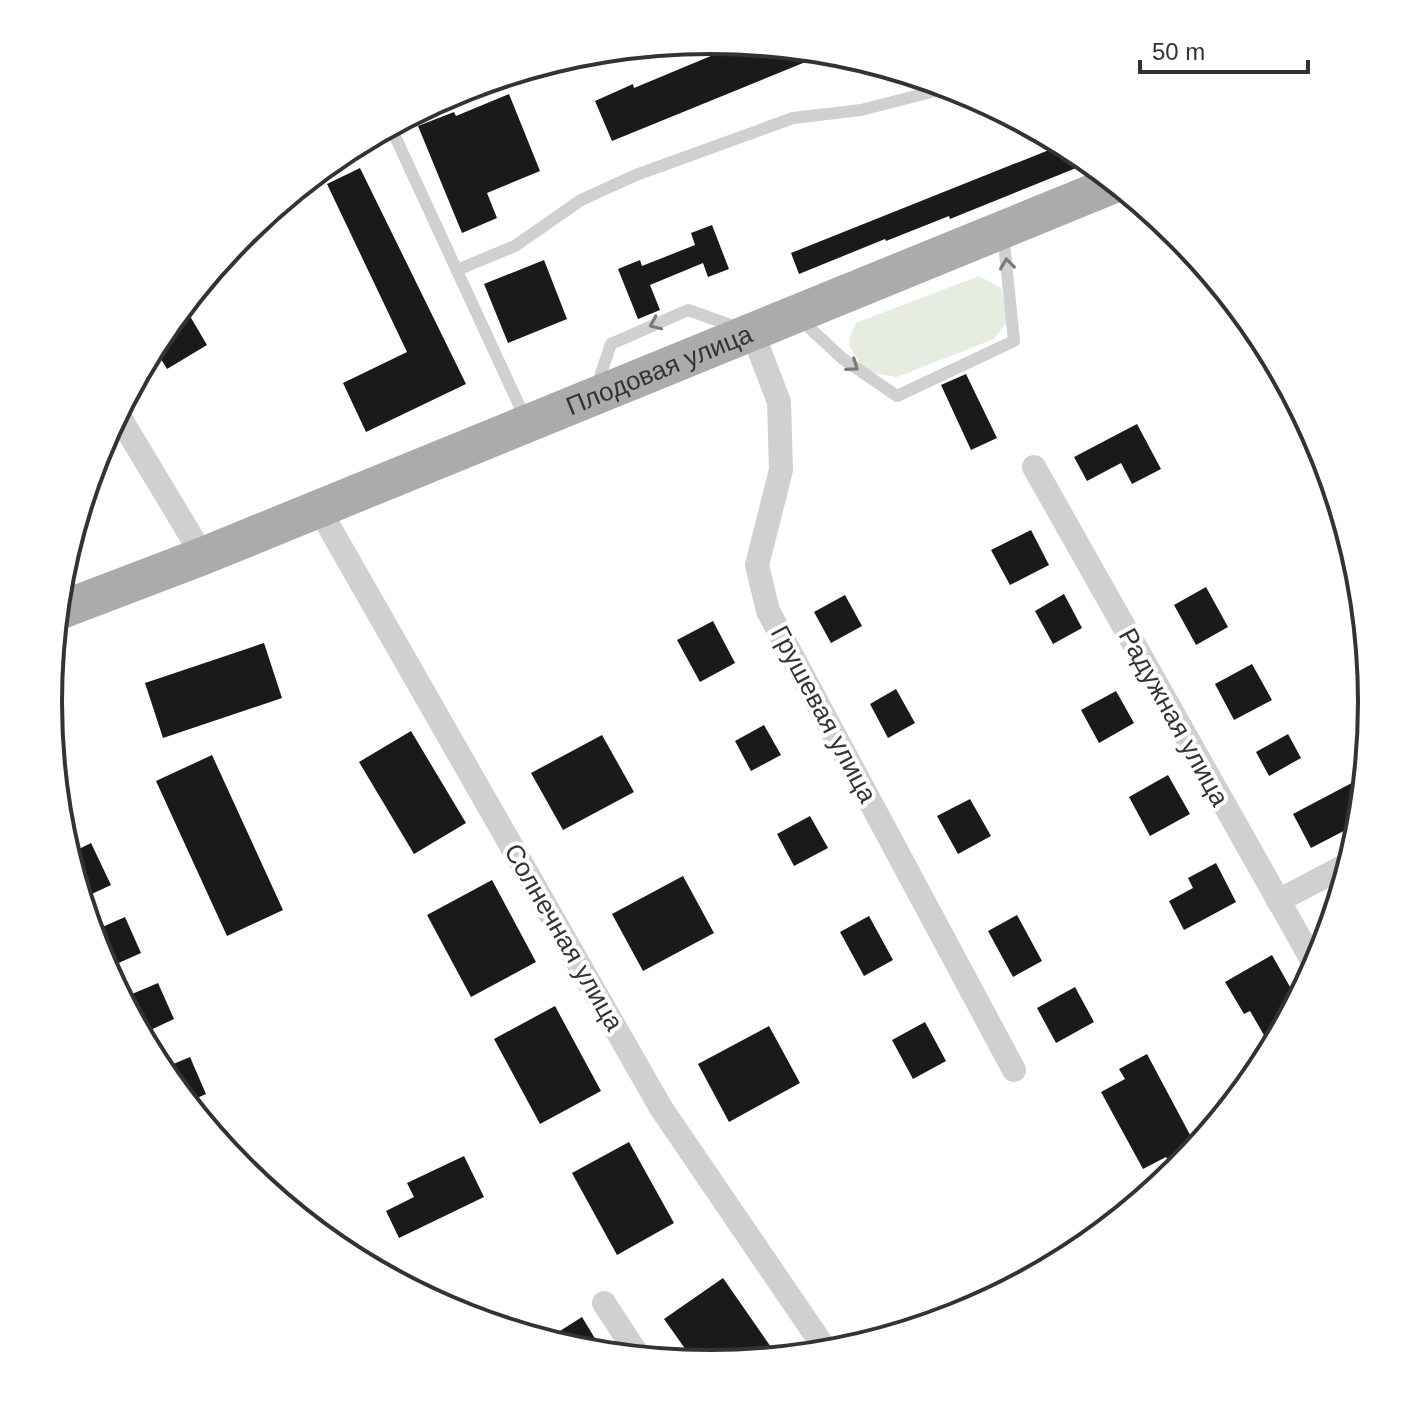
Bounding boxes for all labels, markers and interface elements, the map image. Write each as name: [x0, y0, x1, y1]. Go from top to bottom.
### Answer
scale bar: [1140, 24, 1308, 74]
text: 50 m: [1152, 38, 1205, 65]
one-way arrow: [998, 257, 1015, 270]
one-way arrow: [648, 315, 663, 331]
street label: Плодовая улица: [562, 318, 757, 421]
one-way arrow: [845, 356, 859, 371]
street label: Грушевая улица: [765, 620, 883, 808]
street label: Радужная улица: [1113, 623, 1235, 812]
street label: Солнечная улица: [498, 838, 630, 1036]

